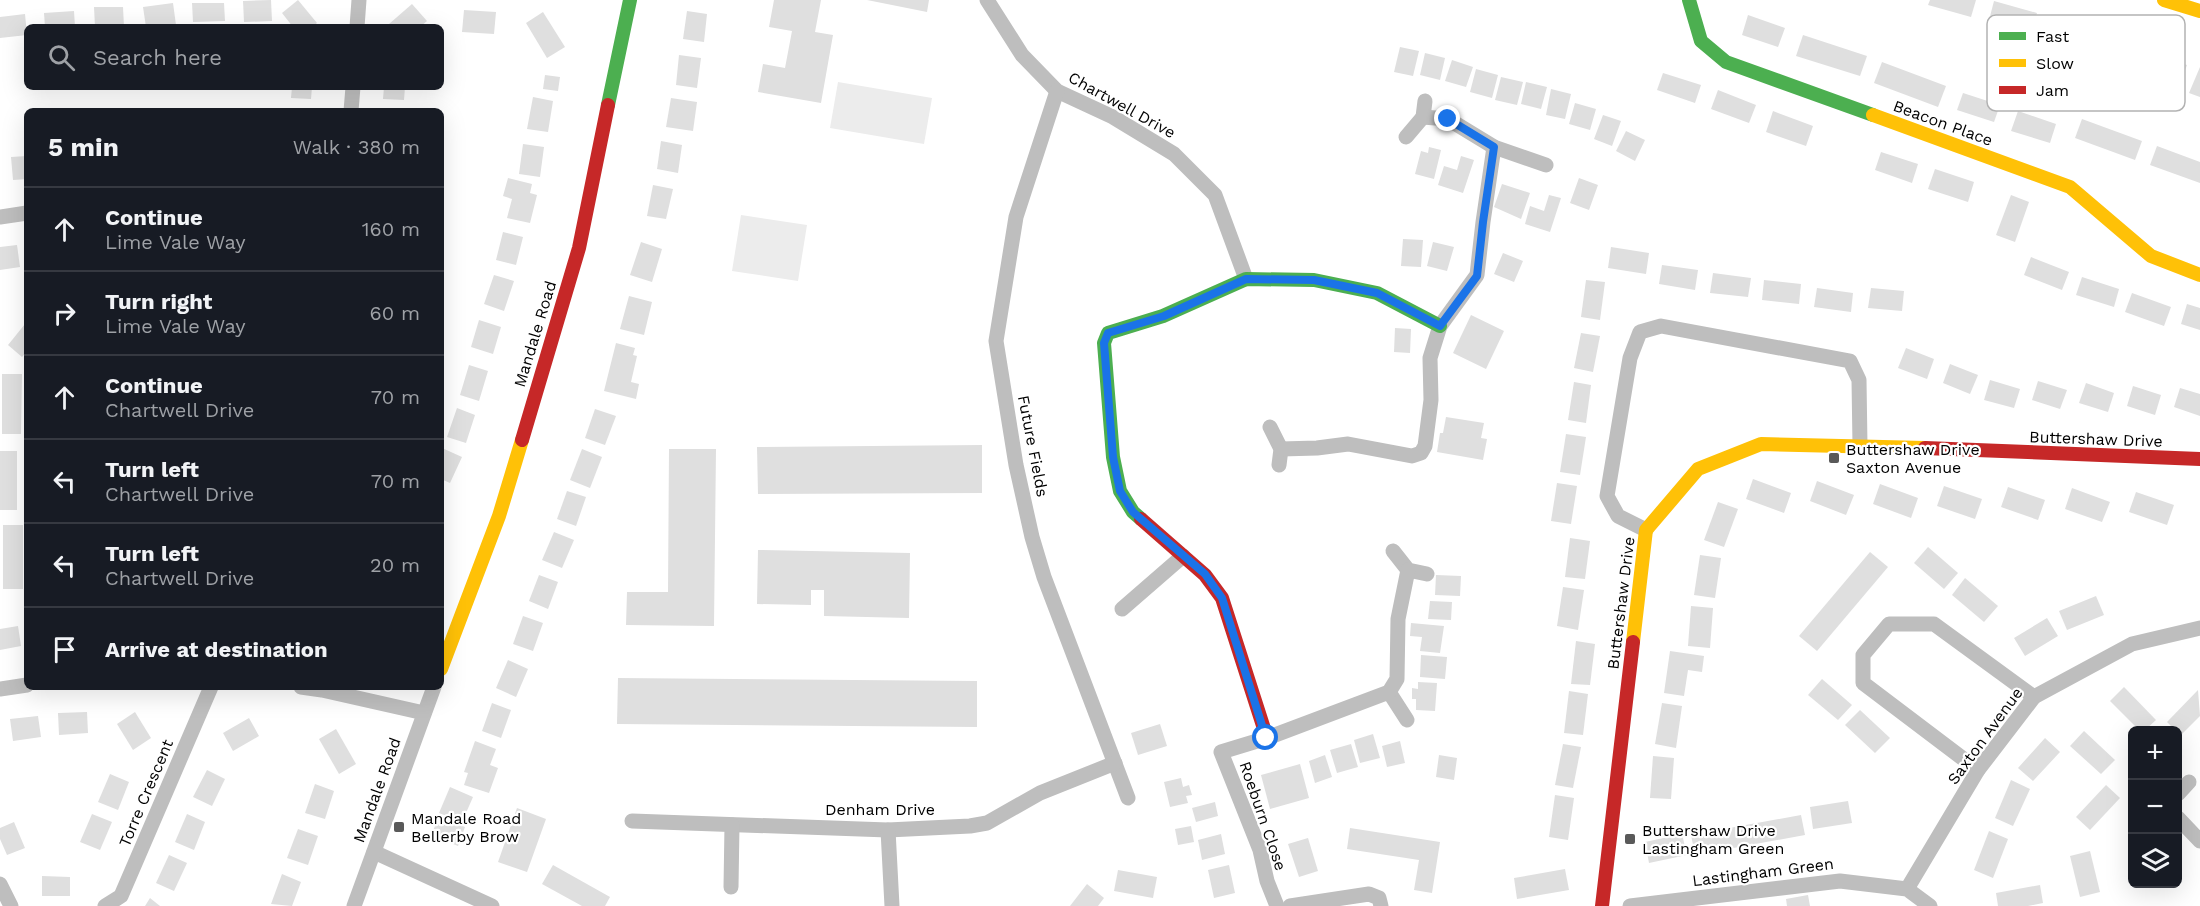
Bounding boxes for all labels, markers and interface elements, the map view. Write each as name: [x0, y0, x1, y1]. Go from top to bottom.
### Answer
legend: [1987, 15, 2185, 111]
search box: [24, 24, 444, 90]
text: Fast: [2036, 27, 2069, 46]
icon: search: [45, 41, 78, 74]
text: Search here: [93, 45, 222, 70]
text: Slow: [2036, 54, 2074, 73]
street label: Chartwell Drive: [1065, 68, 1179, 142]
text: Jam: [2036, 81, 2069, 100]
street label: Beacon Place: [1891, 96, 1995, 150]
route end: [1434, 105, 1460, 131]
text: 5 min: [48, 132, 119, 162]
text: Walk · 380 m: [293, 135, 420, 159]
text: Continue: [105, 205, 203, 230]
icon: ahead: [48, 213, 81, 246]
text: 160 m: [362, 217, 420, 241]
text: Lime Vale Way: [105, 230, 246, 254]
street label: Mandale Road: [510, 278, 560, 390]
text: Turn right: [105, 289, 212, 314]
icon: right: [48, 297, 81, 330]
text: 60 m: [370, 301, 420, 325]
text: Lime Vale Way: [105, 314, 246, 338]
text: Continue: [105, 373, 203, 398]
icon: ahead: [48, 381, 81, 414]
text: 70 m: [371, 385, 420, 409]
street label: Future Fields: [1014, 394, 1052, 498]
text: Chartwell Drive: [105, 398, 254, 422]
street label: Buttershaw Drive: [2029, 427, 2163, 451]
place label: Buttershaw Drive Saxton Avenue: [1846, 440, 1980, 477]
marker: Buttershaw Drive Saxton Avenue: [1827, 451, 1841, 465]
text: Turn left: [105, 457, 199, 482]
icon: left: [48, 465, 81, 498]
text: 70 m: [371, 469, 420, 493]
text: Chartwell Drive: [105, 482, 254, 506]
street label: Buttershaw Drive: [1603, 536, 1639, 670]
text: Turn left: [105, 541, 199, 566]
icon: left: [48, 549, 81, 582]
text: 20 m: [370, 553, 420, 577]
text: Chartwell Drive: [105, 566, 254, 590]
icon: arrive: [48, 633, 81, 666]
text: Arrive at destination: [105, 637, 328, 662]
street label: Saxton Avenue: [1943, 684, 2027, 788]
route start: [1252, 724, 1278, 750]
map controls: [2128, 726, 2182, 888]
button: +: [2128, 726, 2182, 780]
street label: Mandale Road: [349, 735, 405, 845]
street label: Torre Crescent: [115, 736, 177, 849]
street label: Roeburn Close: [1235, 759, 1291, 873]
button: −: [2128, 780, 2182, 834]
street label: Denham Drive: [825, 800, 935, 819]
place label: Mandale Road Bellerby Brow: [411, 809, 521, 846]
marker: Mandale Road Bellerby Brow: [392, 820, 406, 834]
place label: Buttershaw Drive Lastingham Green: [1642, 821, 1784, 858]
marker: Buttershaw Drive Lastingham Green: [1623, 832, 1637, 846]
button: layers: [2128, 834, 2182, 888]
street label: Lastingham Green: [1691, 854, 1835, 890]

